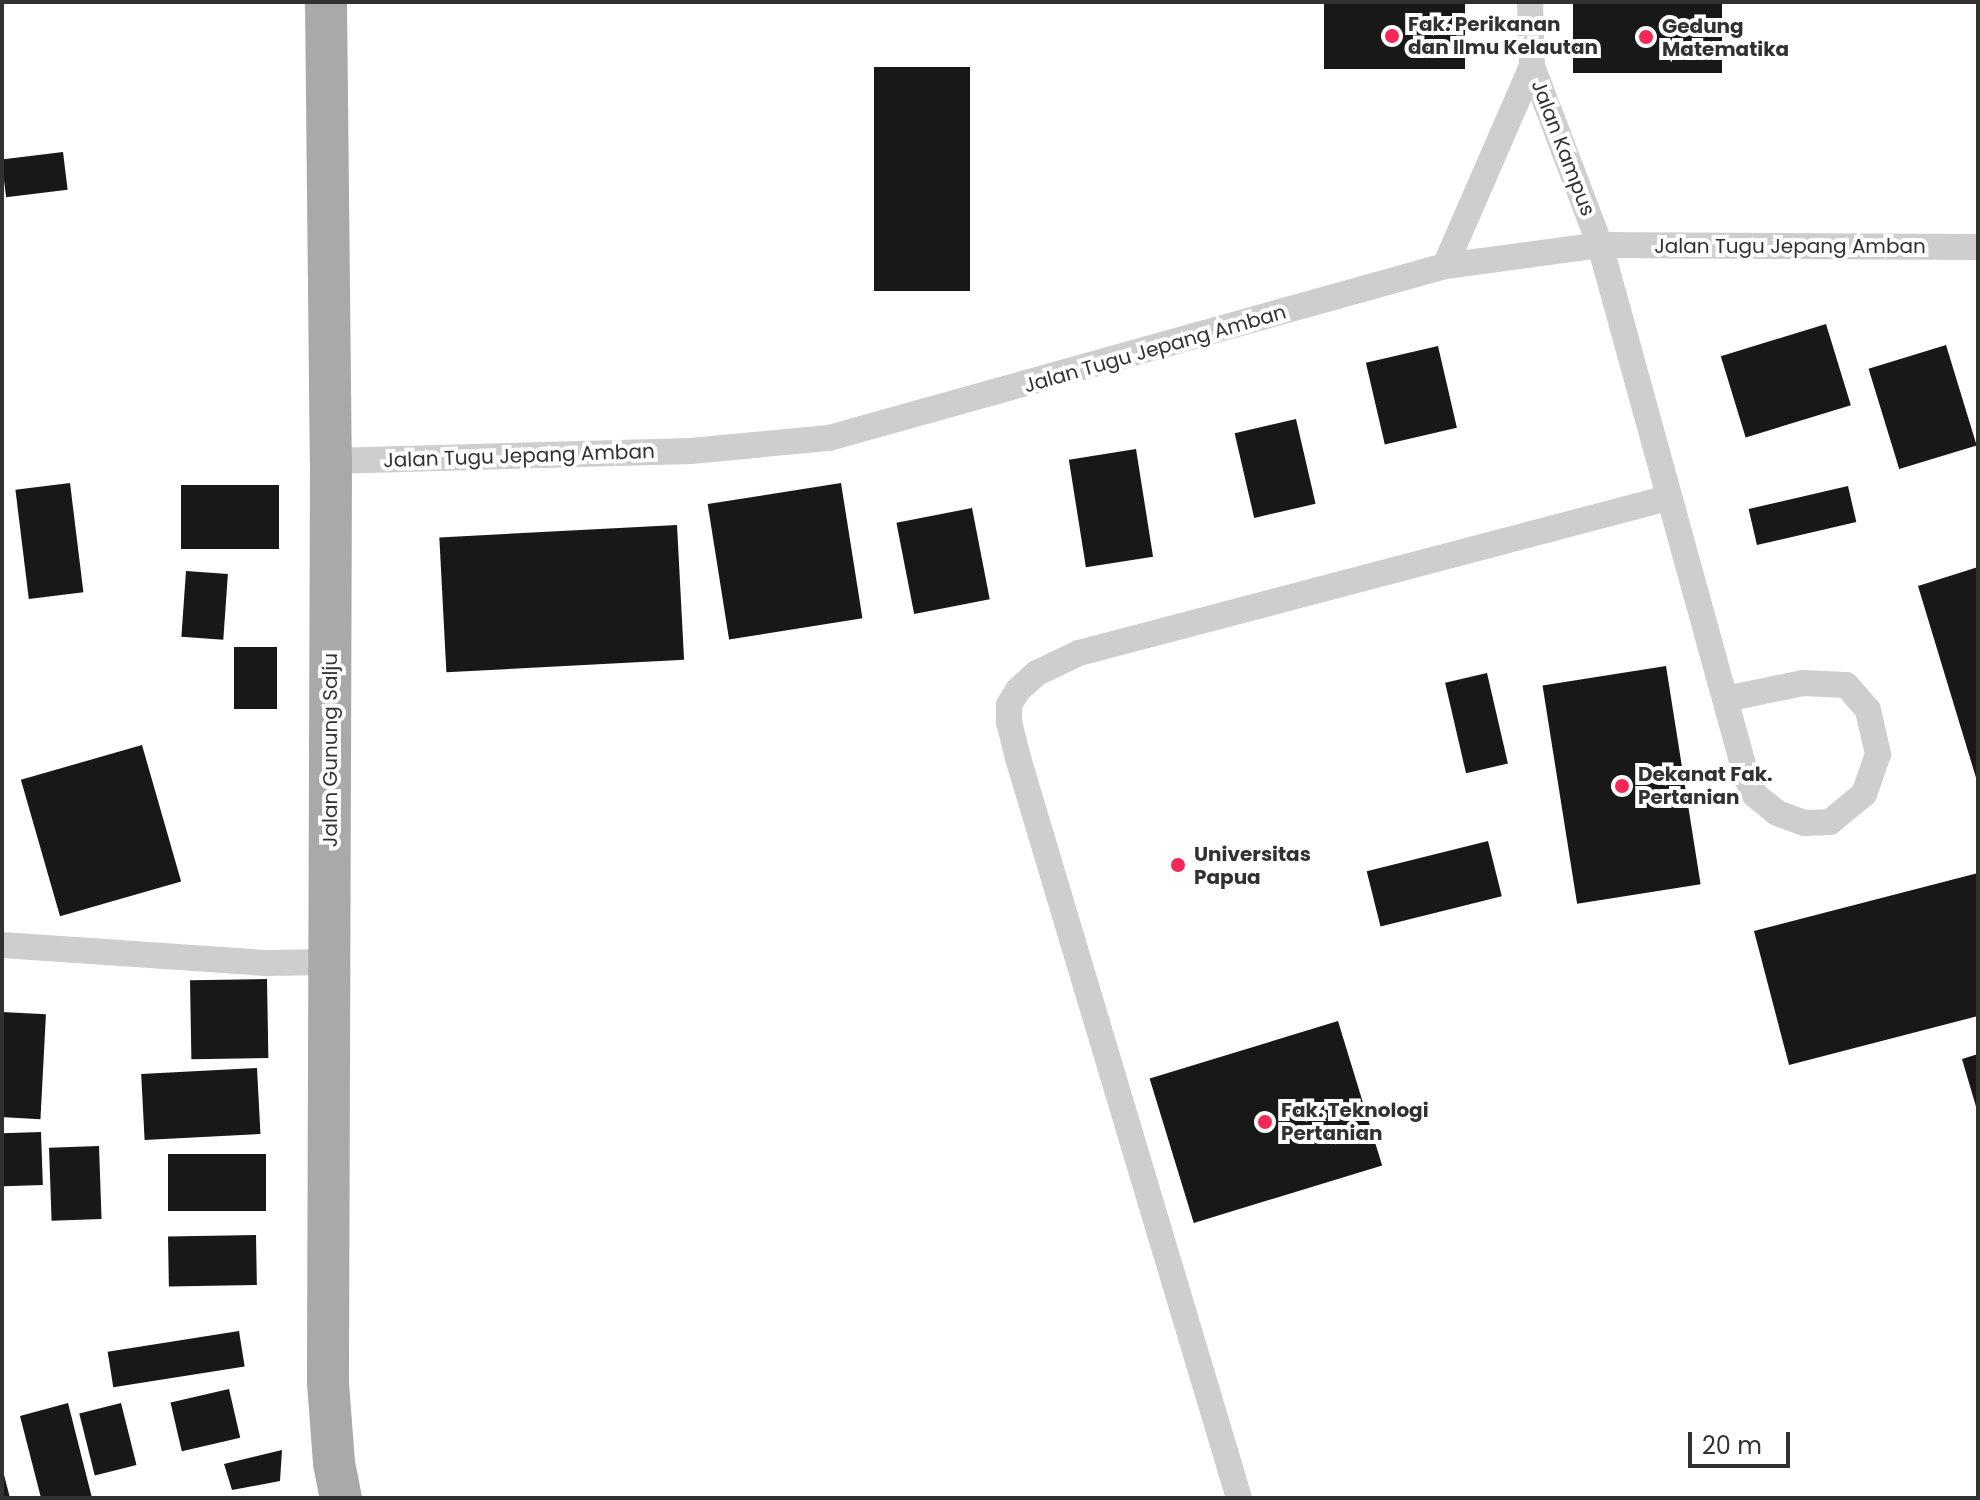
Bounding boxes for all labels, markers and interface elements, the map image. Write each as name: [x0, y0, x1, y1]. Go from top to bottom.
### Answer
place label: Fak. Perikanan dan Ilmu Kelautan: [1408, 12, 1598, 59]
place label: Gedung Matematika: [1662, 14, 1789, 61]
marker: Fak. Perikanan dan Ilmu Kelautan: [1383, 27, 1401, 45]
marker: Gedung Matematika: [1637, 28, 1655, 46]
street label: Jalan Kampus: [1526, 77, 1600, 219]
street label: Jalan Tugu Jepang Amban: [1654, 234, 1926, 258]
street label: Jalan Tugu Jepang Amban: [1021, 300, 1289, 398]
street label: Jalan Tugu Jepang Amban: [383, 439, 655, 473]
street label: Jalan Gunung Salju: [318, 653, 342, 847]
place label: Dekanat Fak. Pertanian: [1638, 762, 1773, 809]
marker: Dekanat Fak. Pertanian: [1613, 777, 1631, 795]
place label: Universitas Papua: [1194, 842, 1311, 889]
marker: Universitas Papua: [1169, 856, 1187, 874]
place label: Fak. Teknologi Pertanian: [1281, 1098, 1429, 1145]
marker: Fak. Teknologi Pertanian: [1256, 1113, 1274, 1131]
scale bar: [1692, 1416, 1794, 1466]
text: 20 m: [1702, 1429, 1762, 1462]

